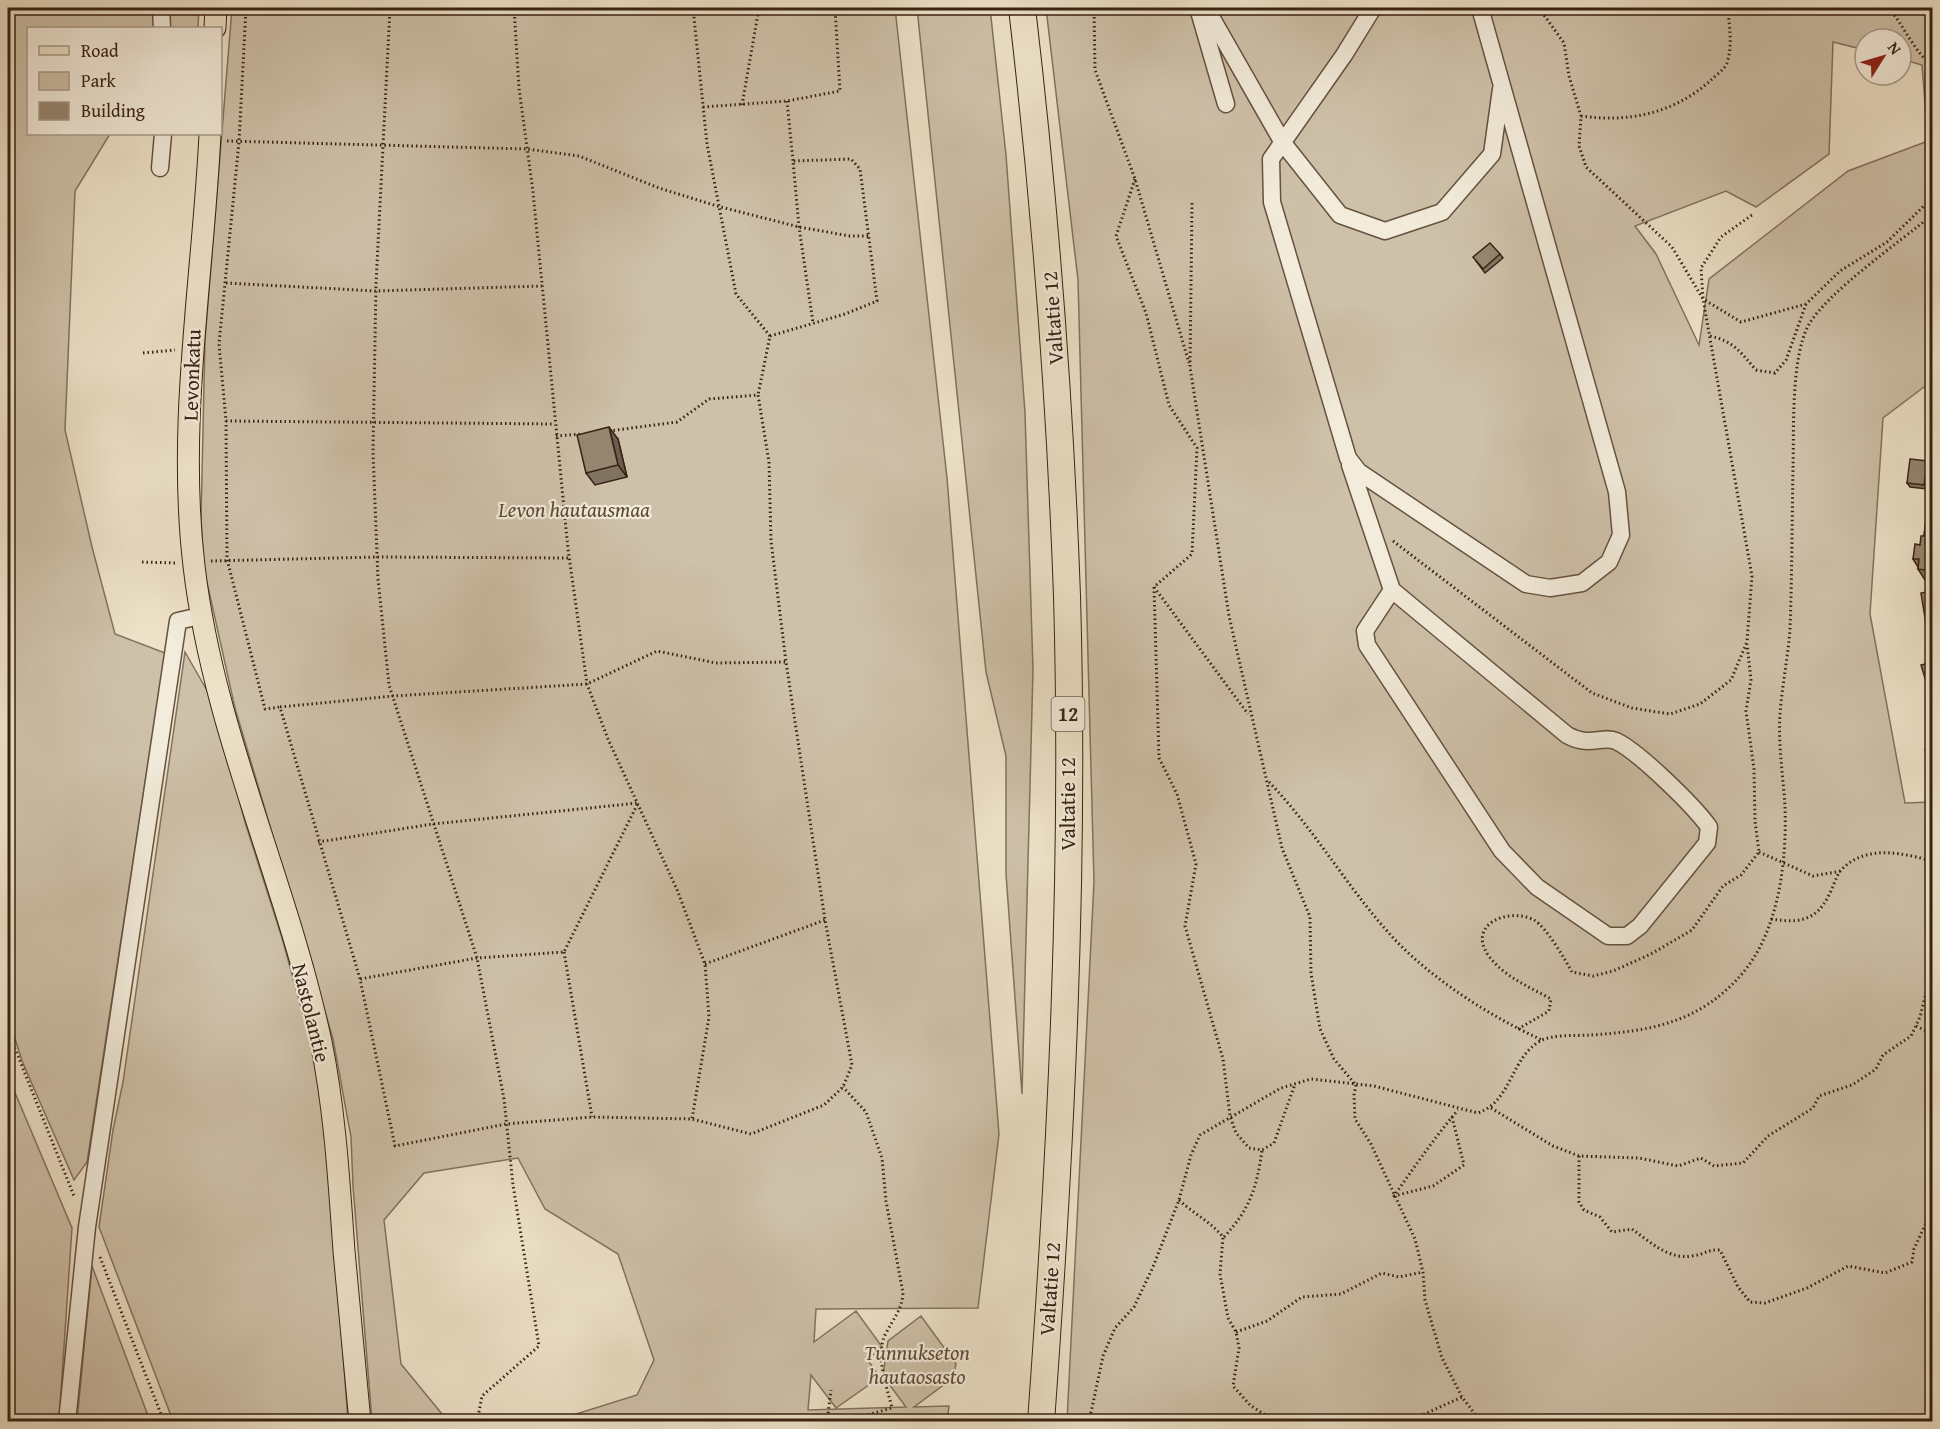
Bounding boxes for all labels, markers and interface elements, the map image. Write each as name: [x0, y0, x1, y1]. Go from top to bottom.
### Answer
legend: [27, 27, 222, 135]
north arrow: [1853, 27, 1913, 87]
text: N: [1882, 36, 1908, 60]
text: Road: [81, 37, 119, 64]
text: Park: [81, 67, 117, 94]
text: Building: [81, 97, 145, 124]
street label: Valtatie 12: [1034, 270, 1071, 366]
street label: Levonkatu: [174, 328, 209, 421]
park label: Levon hautausmaa: [497, 494, 650, 525]
road number: 12: [1052, 697, 1084, 731]
street label: Valtatie 12: [1052, 757, 1083, 851]
street label: Nastolantie: [284, 960, 339, 1066]
street label: Valtatie 12: [1031, 1241, 1068, 1337]
park label: Tunnukseton hautaosasto: [864, 1337, 970, 1392]

